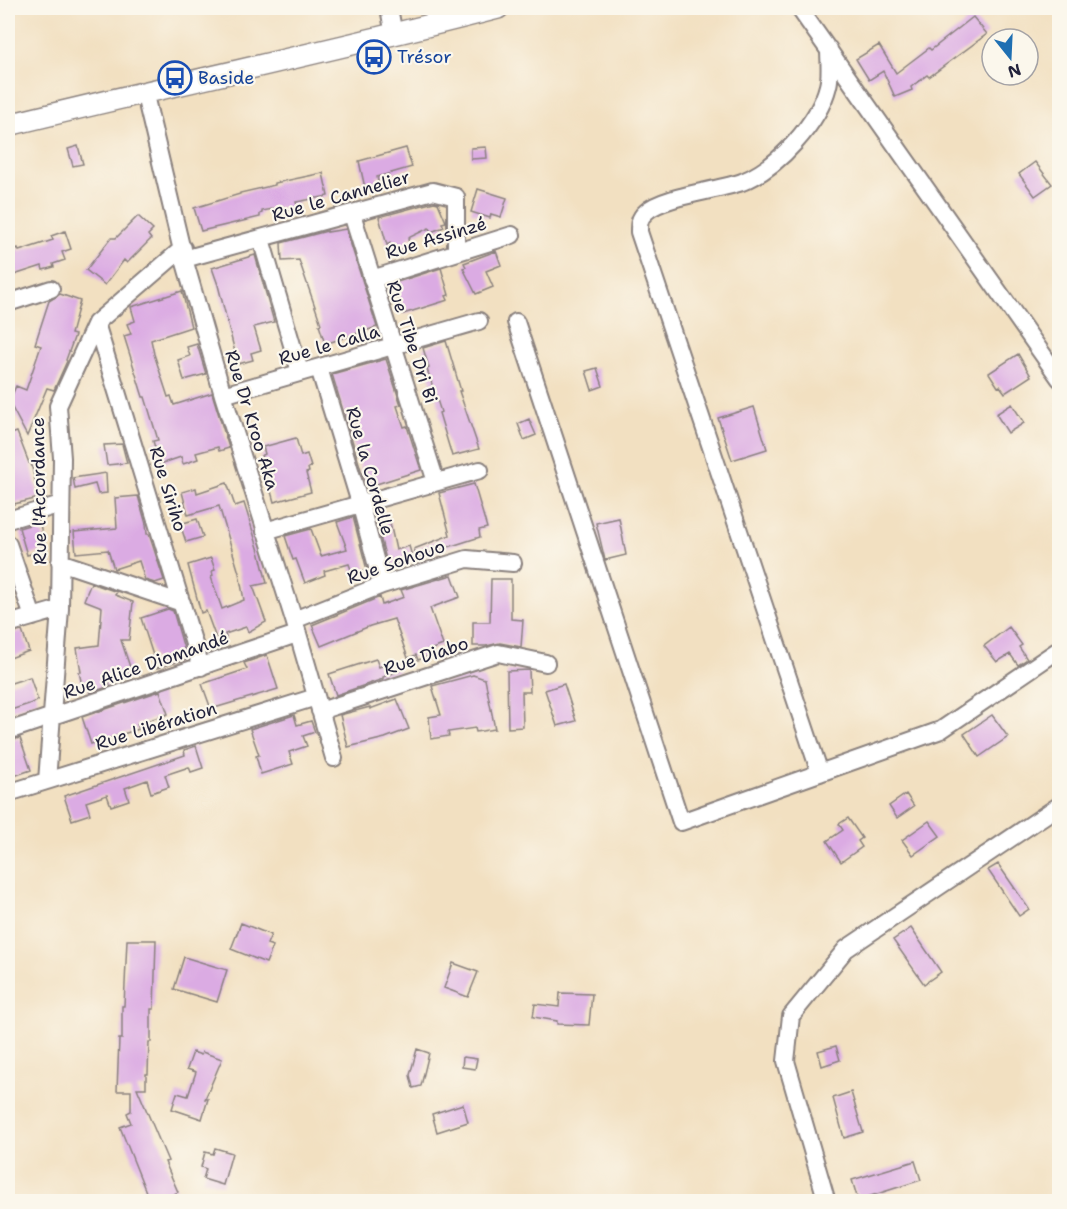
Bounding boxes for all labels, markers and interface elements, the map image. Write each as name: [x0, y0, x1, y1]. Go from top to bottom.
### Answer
north arrow: [980, 27, 1040, 87]
bus stop icon: Trésor: [356, 39, 392, 75]
place label: Trésor: [397, 45, 452, 69]
text: N: [1005, 59, 1024, 83]
bus stop icon: Baside: [157, 60, 193, 96]
place label: Baside: [198, 66, 254, 90]
street label: Rue le Cannelier: [269, 165, 413, 227]
street label: Rue Assinzé: [382, 211, 490, 265]
street label: Rue Tibe Dri Bi: [381, 277, 443, 407]
street label: Rue le Calla: [276, 319, 382, 371]
street label: Rue Dr Kroo Aka: [219, 347, 285, 493]
street label: Rue la Cordelle: [340, 404, 400, 538]
street label: Rue l'Accordance: [26, 417, 52, 565]
street label: Rue Siriho: [144, 443, 192, 535]
street label: Rue Sohouo: [344, 534, 448, 590]
street label: Rue Alice Diomandé: [60, 625, 232, 705]
street label: Rue Diabo: [380, 631, 472, 681]
street label: Rue Libération: [92, 696, 220, 756]

